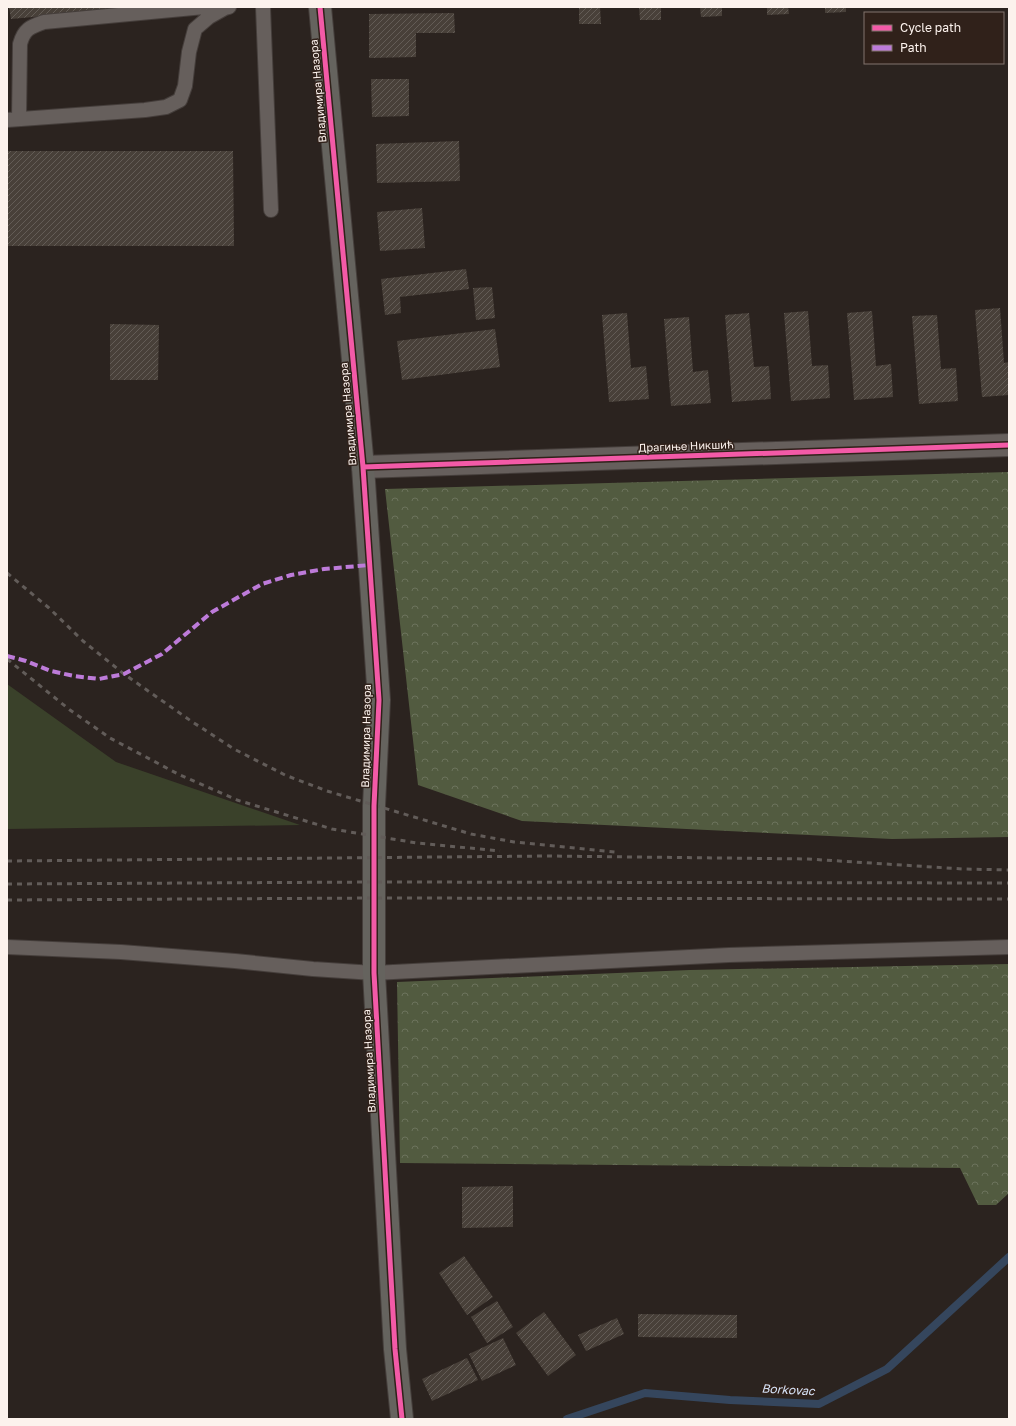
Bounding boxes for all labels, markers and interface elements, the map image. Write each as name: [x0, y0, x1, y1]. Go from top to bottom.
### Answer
legend: [864, 12, 1004, 64]
text: Cycle path: [900, 20, 961, 35]
street label: Владимира Назора: [307, 39, 328, 143]
text: Path: [900, 40, 927, 55]
street label: Владимира Назора: [337, 362, 358, 466]
street label: Драгиње Никшић: [638, 437, 734, 454]
street label: Владимира Назора: [358, 684, 373, 788]
street label: Владимира Назора: [359, 1009, 378, 1113]
water label: Borkovac: [761, 1381, 816, 1398]

